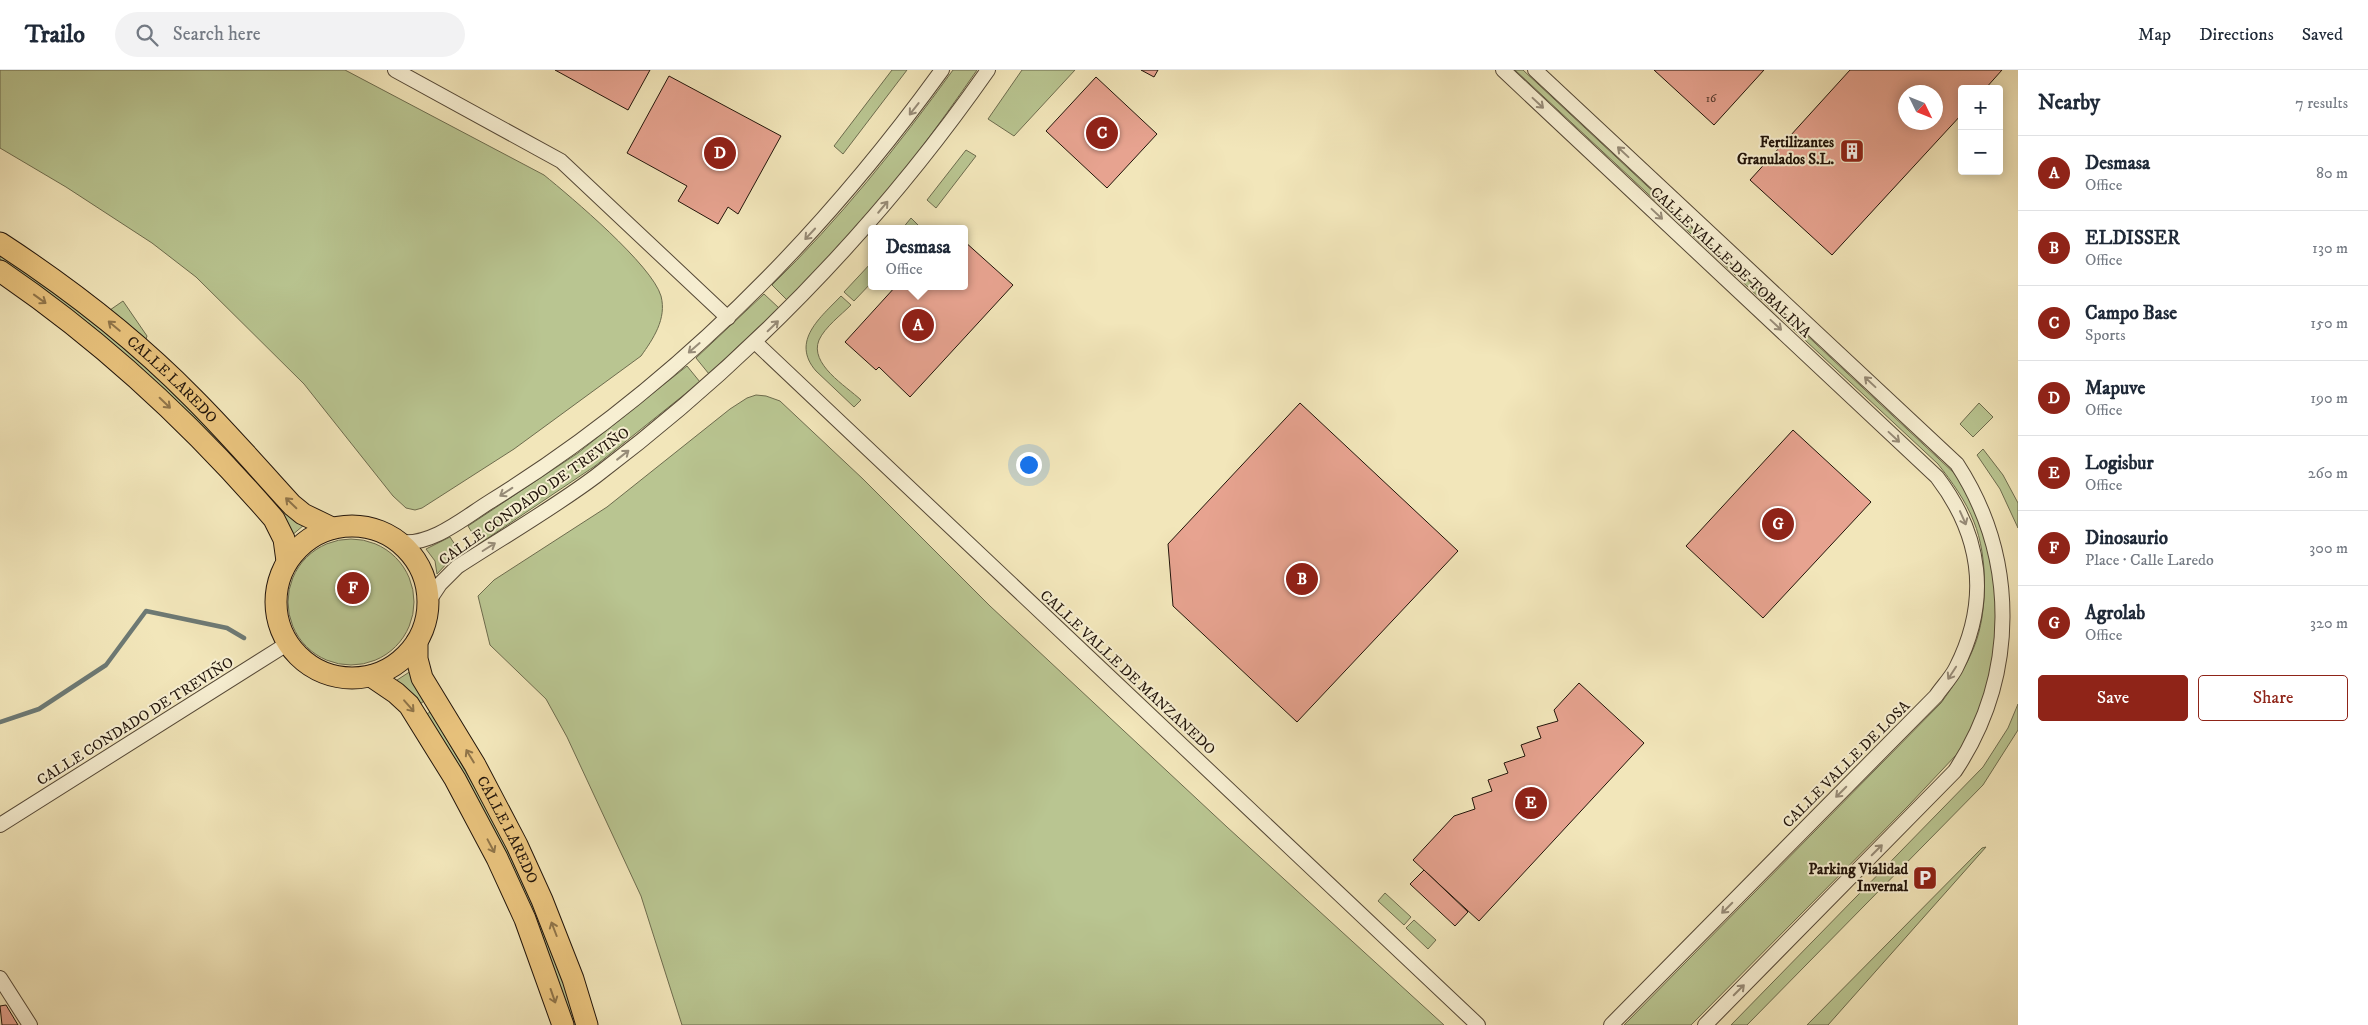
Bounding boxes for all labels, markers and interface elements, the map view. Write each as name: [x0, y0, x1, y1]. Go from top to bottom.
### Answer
search box: [115, 12, 465, 57]
text: Trailo: [25, 20, 85, 50]
icon: search: [133, 21, 161, 49]
text: Search here: [173, 23, 261, 46]
text: Map: [2138, 24, 2171, 46]
text: Directions: [2199, 24, 2274, 46]
text: Saved: [2302, 24, 2343, 46]
north arrow: [1898, 85, 1943, 130]
map controls: [1958, 85, 2003, 175]
button: +: [1958, 85, 2003, 130]
text: Nearby: [2038, 90, 2100, 116]
house number: 16: [1706, 91, 1717, 106]
text: 7 results: [2295, 93, 2348, 113]
one-way arrow: [1532, 97, 1545, 109]
one-way arrow: [908, 102, 919, 115]
pin: C: [1086, 114, 1118, 152]
button: −: [1958, 130, 2003, 175]
place label: Fertilizantes Granulados S.L.: [1737, 133, 1834, 169]
pin: D: [704, 134, 736, 172]
building icon: Fertilizantes Granulados S.L.: [1839, 138, 1865, 164]
one-way arrow: [1616, 146, 1629, 158]
text: Desmasa: [2085, 152, 2150, 175]
text: A: [2049, 163, 2059, 183]
text: 80 m: [2316, 163, 2348, 183]
text: Office: [2085, 175, 2122, 195]
street label: CALLE VALLE DE TOBALINA: [1646, 183, 1815, 342]
one-way arrow: [878, 201, 889, 214]
one-way arrow: [1651, 208, 1663, 220]
popup: [868, 225, 968, 290]
text: ELDISSER: [2085, 227, 2180, 250]
one-way arrow: [804, 228, 816, 241]
text: Desmasa: [885, 236, 951, 259]
text: B: [2049, 238, 2059, 258]
text: 130 m: [2312, 238, 2348, 258]
text: Office: [2085, 250, 2122, 270]
text: Office: [885, 259, 923, 279]
one-way arrow: [33, 294, 47, 304]
text: Campo Base: [2085, 302, 2177, 325]
pin: A: [902, 306, 934, 344]
text: C: [2049, 313, 2059, 333]
text: 150 m: [2310, 313, 2348, 333]
one-way arrow: [1769, 319, 1782, 331]
one-way arrow: [766, 320, 779, 332]
one-way arrow: [108, 321, 121, 332]
text: Sports: [2085, 325, 2126, 345]
street label: CALLE LAREDO: [123, 332, 221, 427]
one-way arrow: [688, 343, 701, 354]
one-way arrow: [1863, 376, 1876, 388]
text: Mapuve: [2085, 377, 2145, 400]
text: D: [2048, 388, 2060, 408]
text: 190 m: [2310, 388, 2348, 408]
one-way arrow: [159, 397, 171, 409]
text: Office: [2085, 400, 2122, 420]
street label: CALLE CONDADO DE TREVIÑO: [435, 422, 633, 570]
one-way arrow: [1888, 431, 1901, 443]
one-way arrow: [616, 450, 630, 460]
your location: [1016, 452, 1042, 478]
text: Logisbur: [2085, 452, 2154, 475]
text: E: [2048, 463, 2060, 483]
text: 260 m: [2308, 463, 2348, 483]
text: Office: [2085, 475, 2122, 495]
one-way arrow: [499, 486, 513, 497]
one-way arrow: [285, 497, 297, 509]
pin: G: [1762, 505, 1794, 543]
one-way arrow: [1958, 510, 1968, 525]
text: Dinosaurio: [2085, 527, 2168, 550]
text: F: [2049, 538, 2059, 558]
text: 300 m: [2309, 538, 2348, 558]
one-way arrow: [482, 541, 496, 551]
text: Place · Calle Laredo: [2085, 550, 2214, 570]
pin: B: [1286, 560, 1318, 598]
pin: F: [337, 569, 369, 607]
street label: CALLE VALLE DE MANZANEDO: [1036, 586, 1219, 759]
text: Agrolab: [2085, 602, 2145, 625]
text: G: [2048, 613, 2060, 633]
text: 320 m: [2310, 613, 2348, 633]
text: Office: [2085, 625, 2122, 645]
street label: CALLE CONDADO DE TREVIÑO: [33, 652, 237, 790]
one-way arrow: [1946, 666, 1956, 680]
button: Save: [2038, 675, 2188, 721]
button: Share: [2198, 675, 2348, 721]
street label: CALLE VALLE DE LOSA: [1779, 696, 1914, 832]
one-way arrow: [403, 699, 415, 712]
one-way arrow: [464, 749, 475, 763]
street label: CALLE LAREDO: [472, 773, 542, 887]
pin: E: [1515, 784, 1547, 822]
one-way arrow: [1835, 786, 1847, 798]
one-way arrow: [486, 838, 496, 853]
one-way arrow: [1871, 843, 1883, 856]
place label: Parking Vialidad Invernal: [1808, 860, 1909, 896]
parking icon: Parking Vialidad Invernal: [1912, 865, 1938, 891]
one-way arrow: [1721, 901, 1733, 914]
one-way arrow: [548, 922, 558, 937]
one-way arrow: [1733, 984, 1745, 997]
one-way arrow: [549, 987, 558, 1003]

